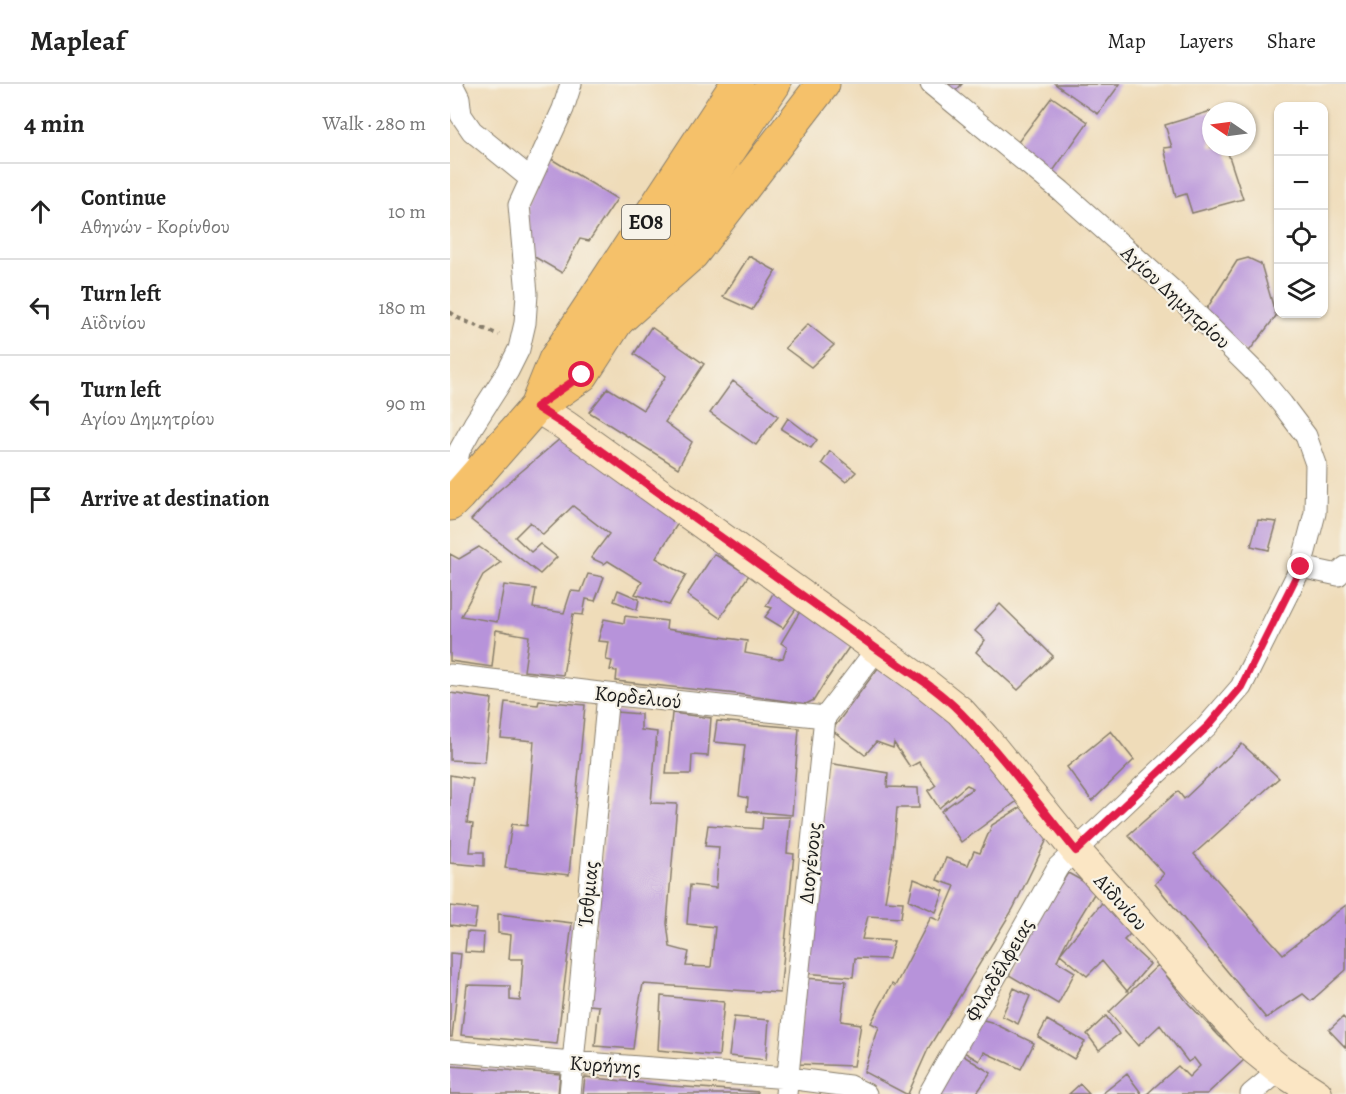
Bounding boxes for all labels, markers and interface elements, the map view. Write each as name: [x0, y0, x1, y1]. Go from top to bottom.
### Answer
text: Mapleaf: [30, 22, 125, 60]
text: Map: [1107, 27, 1146, 55]
text: Layers: [1179, 27, 1234, 55]
text: Share: [1267, 27, 1316, 55]
north arrow: [1202, 102, 1256, 156]
map controls: [1274, 102, 1328, 318]
button: +: [1274, 102, 1328, 156]
text: 4 min: [24, 106, 85, 141]
text: Walk · 280 m: [322, 110, 426, 137]
button: −: [1274, 156, 1328, 210]
text: Continue: [81, 183, 166, 213]
icon: ahead: [24, 195, 57, 228]
text: 10 m: [388, 198, 426, 225]
road number: ΕΟ8: [622, 205, 670, 239]
button: locate: [1274, 210, 1328, 264]
text: Αθηνών - Κορίνθου: [81, 213, 230, 240]
street label: Αγίου Δημητρίου: [1114, 238, 1237, 355]
button: layers: [1274, 264, 1328, 318]
text: Turn left: [81, 279, 161, 309]
icon: left: [24, 291, 57, 324]
text: 180 m: [378, 294, 426, 321]
text: Αϊδινίου: [81, 309, 146, 336]
route start: [568, 361, 594, 387]
text: Turn left: [81, 375, 161, 405]
icon: left: [24, 387, 57, 420]
text: 90 m: [386, 390, 426, 417]
text: Αγίου Δημητρίου: [81, 405, 215, 432]
icon: arrive: [24, 483, 57, 516]
text: Arrive at destination: [81, 484, 270, 514]
route end: [1287, 553, 1313, 579]
street label: Κορδελιού: [593, 678, 683, 716]
street label: Διογένους: [792, 821, 828, 905]
street label: Ίσθμιας: [571, 860, 605, 928]
street label: Αϊδινίου: [1087, 867, 1154, 937]
street label: Φιλαδέλφειας: [958, 913, 1040, 1027]
street label: Κυρήνης: [569, 1049, 641, 1081]

